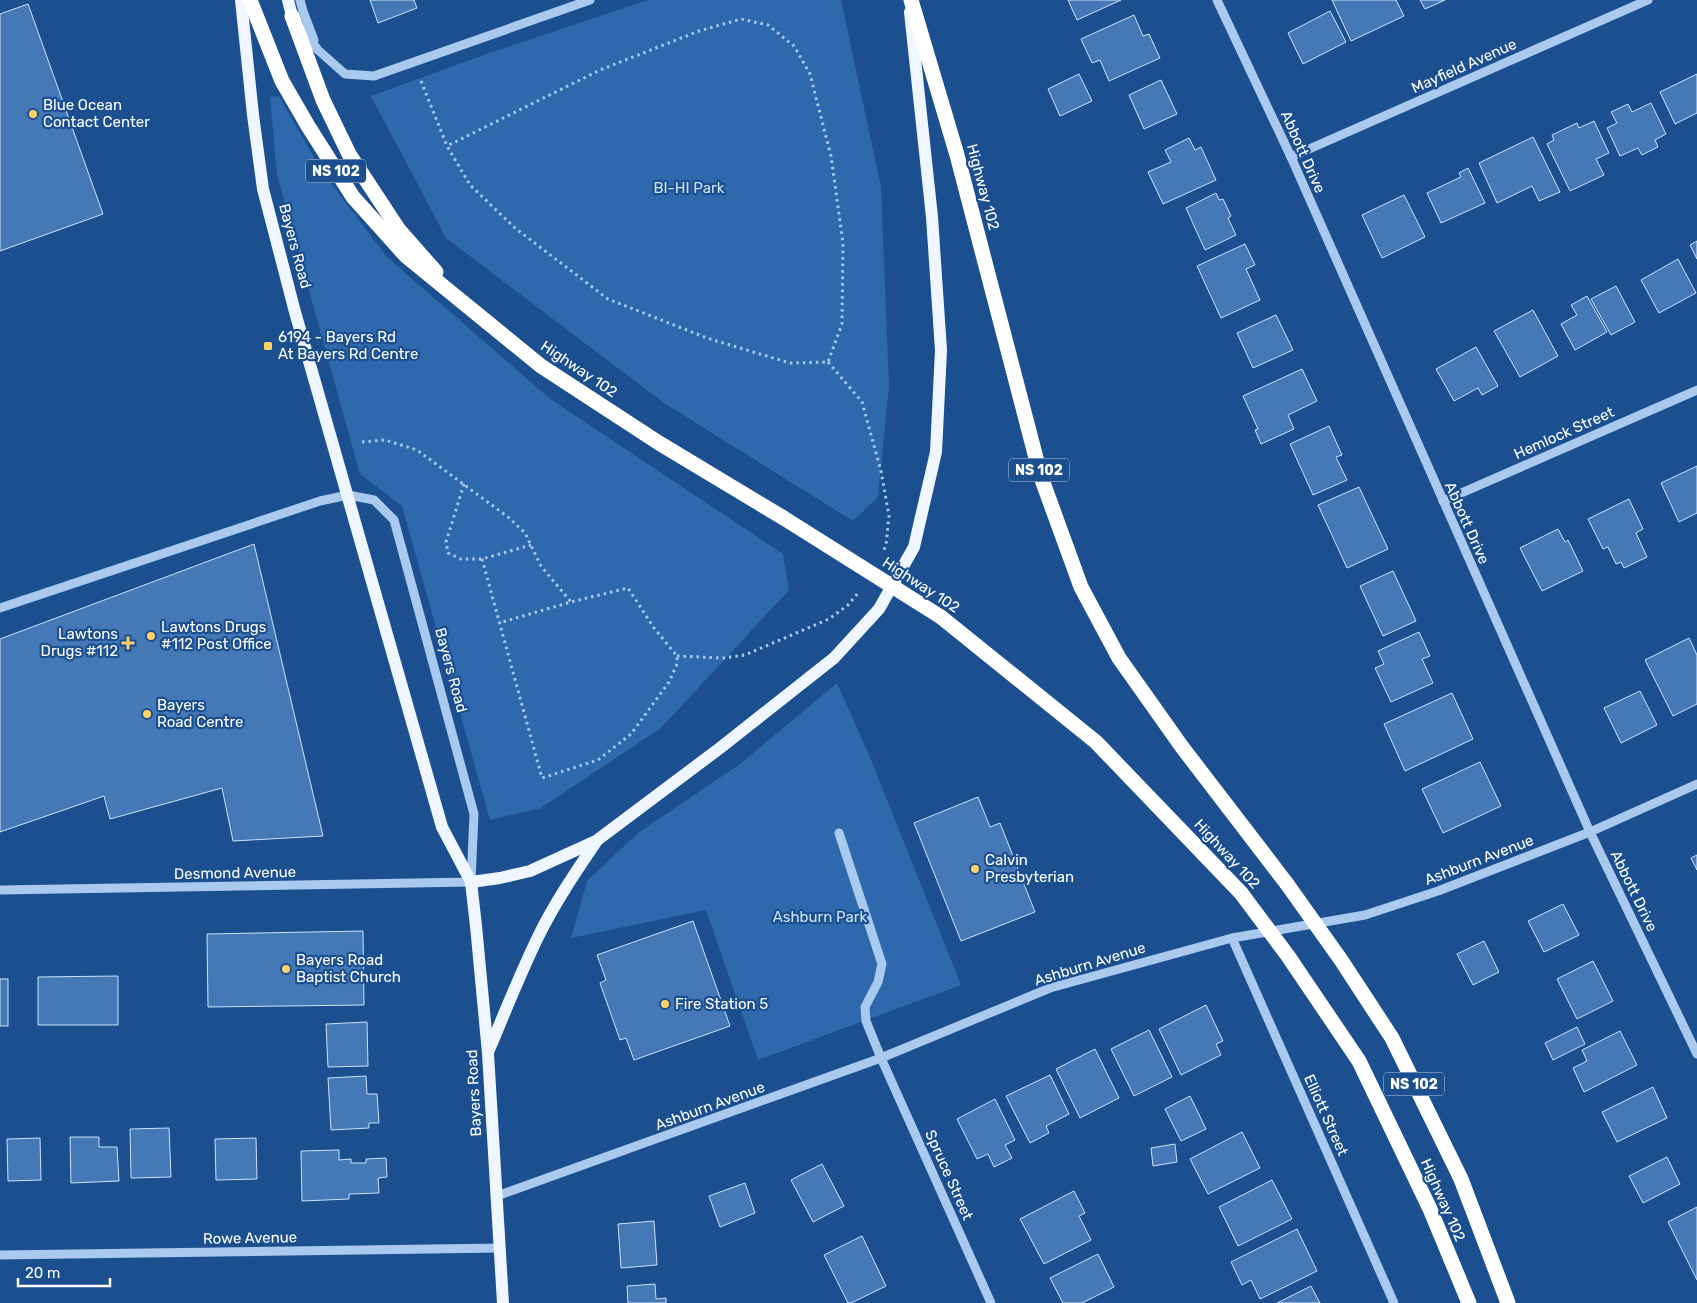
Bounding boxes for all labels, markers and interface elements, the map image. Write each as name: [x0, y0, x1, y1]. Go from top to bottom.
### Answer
street label: Mayfield Avenue: [1409, 35, 1519, 97]
place label: Blue Ocean Contact Center: [43, 96, 150, 131]
marker: Blue Ocean Contact Center: [27, 108, 39, 120]
street label: Abbott Drive: [1277, 108, 1329, 196]
street label: Highway 102: [963, 142, 1003, 232]
road number: NS 102: [306, 160, 366, 182]
park label: BI-HI Park: [654, 179, 725, 197]
street label: Bayers Road: [275, 202, 315, 290]
place label: 6194 - Bayers Rd At Bayers Rd Centre: [278, 328, 418, 363]
street label: Highway 102: [537, 337, 621, 401]
marker: 6194 - Bayers Rd At Bayers Rd Centre: [262, 340, 274, 352]
street label: Hemlock Street: [1511, 403, 1617, 463]
road number: NS 102: [1009, 458, 1069, 482]
street label: Abbott Drive: [1441, 479, 1493, 567]
street label: Highway 102: [879, 553, 963, 617]
place label: Lawtons Drugs #112 Post Office: [161, 618, 272, 653]
place label: Lawtons Drugs #112: [41, 625, 118, 660]
street label: Bayers Road: [431, 626, 471, 714]
marker: Lawtons Drugs #112 Post Office: [145, 630, 157, 642]
marker: Lawtons Drugs #112: [122, 637, 134, 649]
place label: Bayers Road Centre: [157, 696, 243, 731]
marker: Bayers Road Centre: [141, 708, 153, 720]
street label: Highway 102: [1190, 815, 1264, 893]
street label: Ashburn Avenue: [1422, 831, 1536, 889]
street label: Abbott Drive: [1607, 848, 1661, 934]
place label: Calvin Presbyterian: [985, 851, 1074, 886]
street label: Desmond Avenue: [174, 863, 296, 883]
marker: Calvin Presbyterian: [969, 863, 981, 875]
park label: Ashburn Park: [773, 908, 867, 926]
street label: Ashburn Avenue: [1032, 939, 1148, 989]
place label: Bayers Road Baptist Church: [296, 951, 401, 986]
marker: Bayers Road Baptist Church: [280, 963, 292, 975]
place label: Fire Station 5: [675, 995, 768, 1013]
marker: Fire Station 5: [659, 998, 671, 1010]
street label: Bayers Road: [463, 1049, 485, 1137]
street label: Elliott Street: [1300, 1071, 1352, 1159]
road number: NS 102: [1384, 1072, 1444, 1096]
street label: Ashburn Avenue: [653, 1078, 767, 1134]
street label: Spruce Street: [921, 1127, 977, 1223]
street label: Highway 102: [1417, 1156, 1469, 1244]
street label: Rowe Avenue: [203, 1228, 297, 1248]
scale bar: [18, 1256, 110, 1288]
text: 20 m: [25, 1264, 60, 1282]

